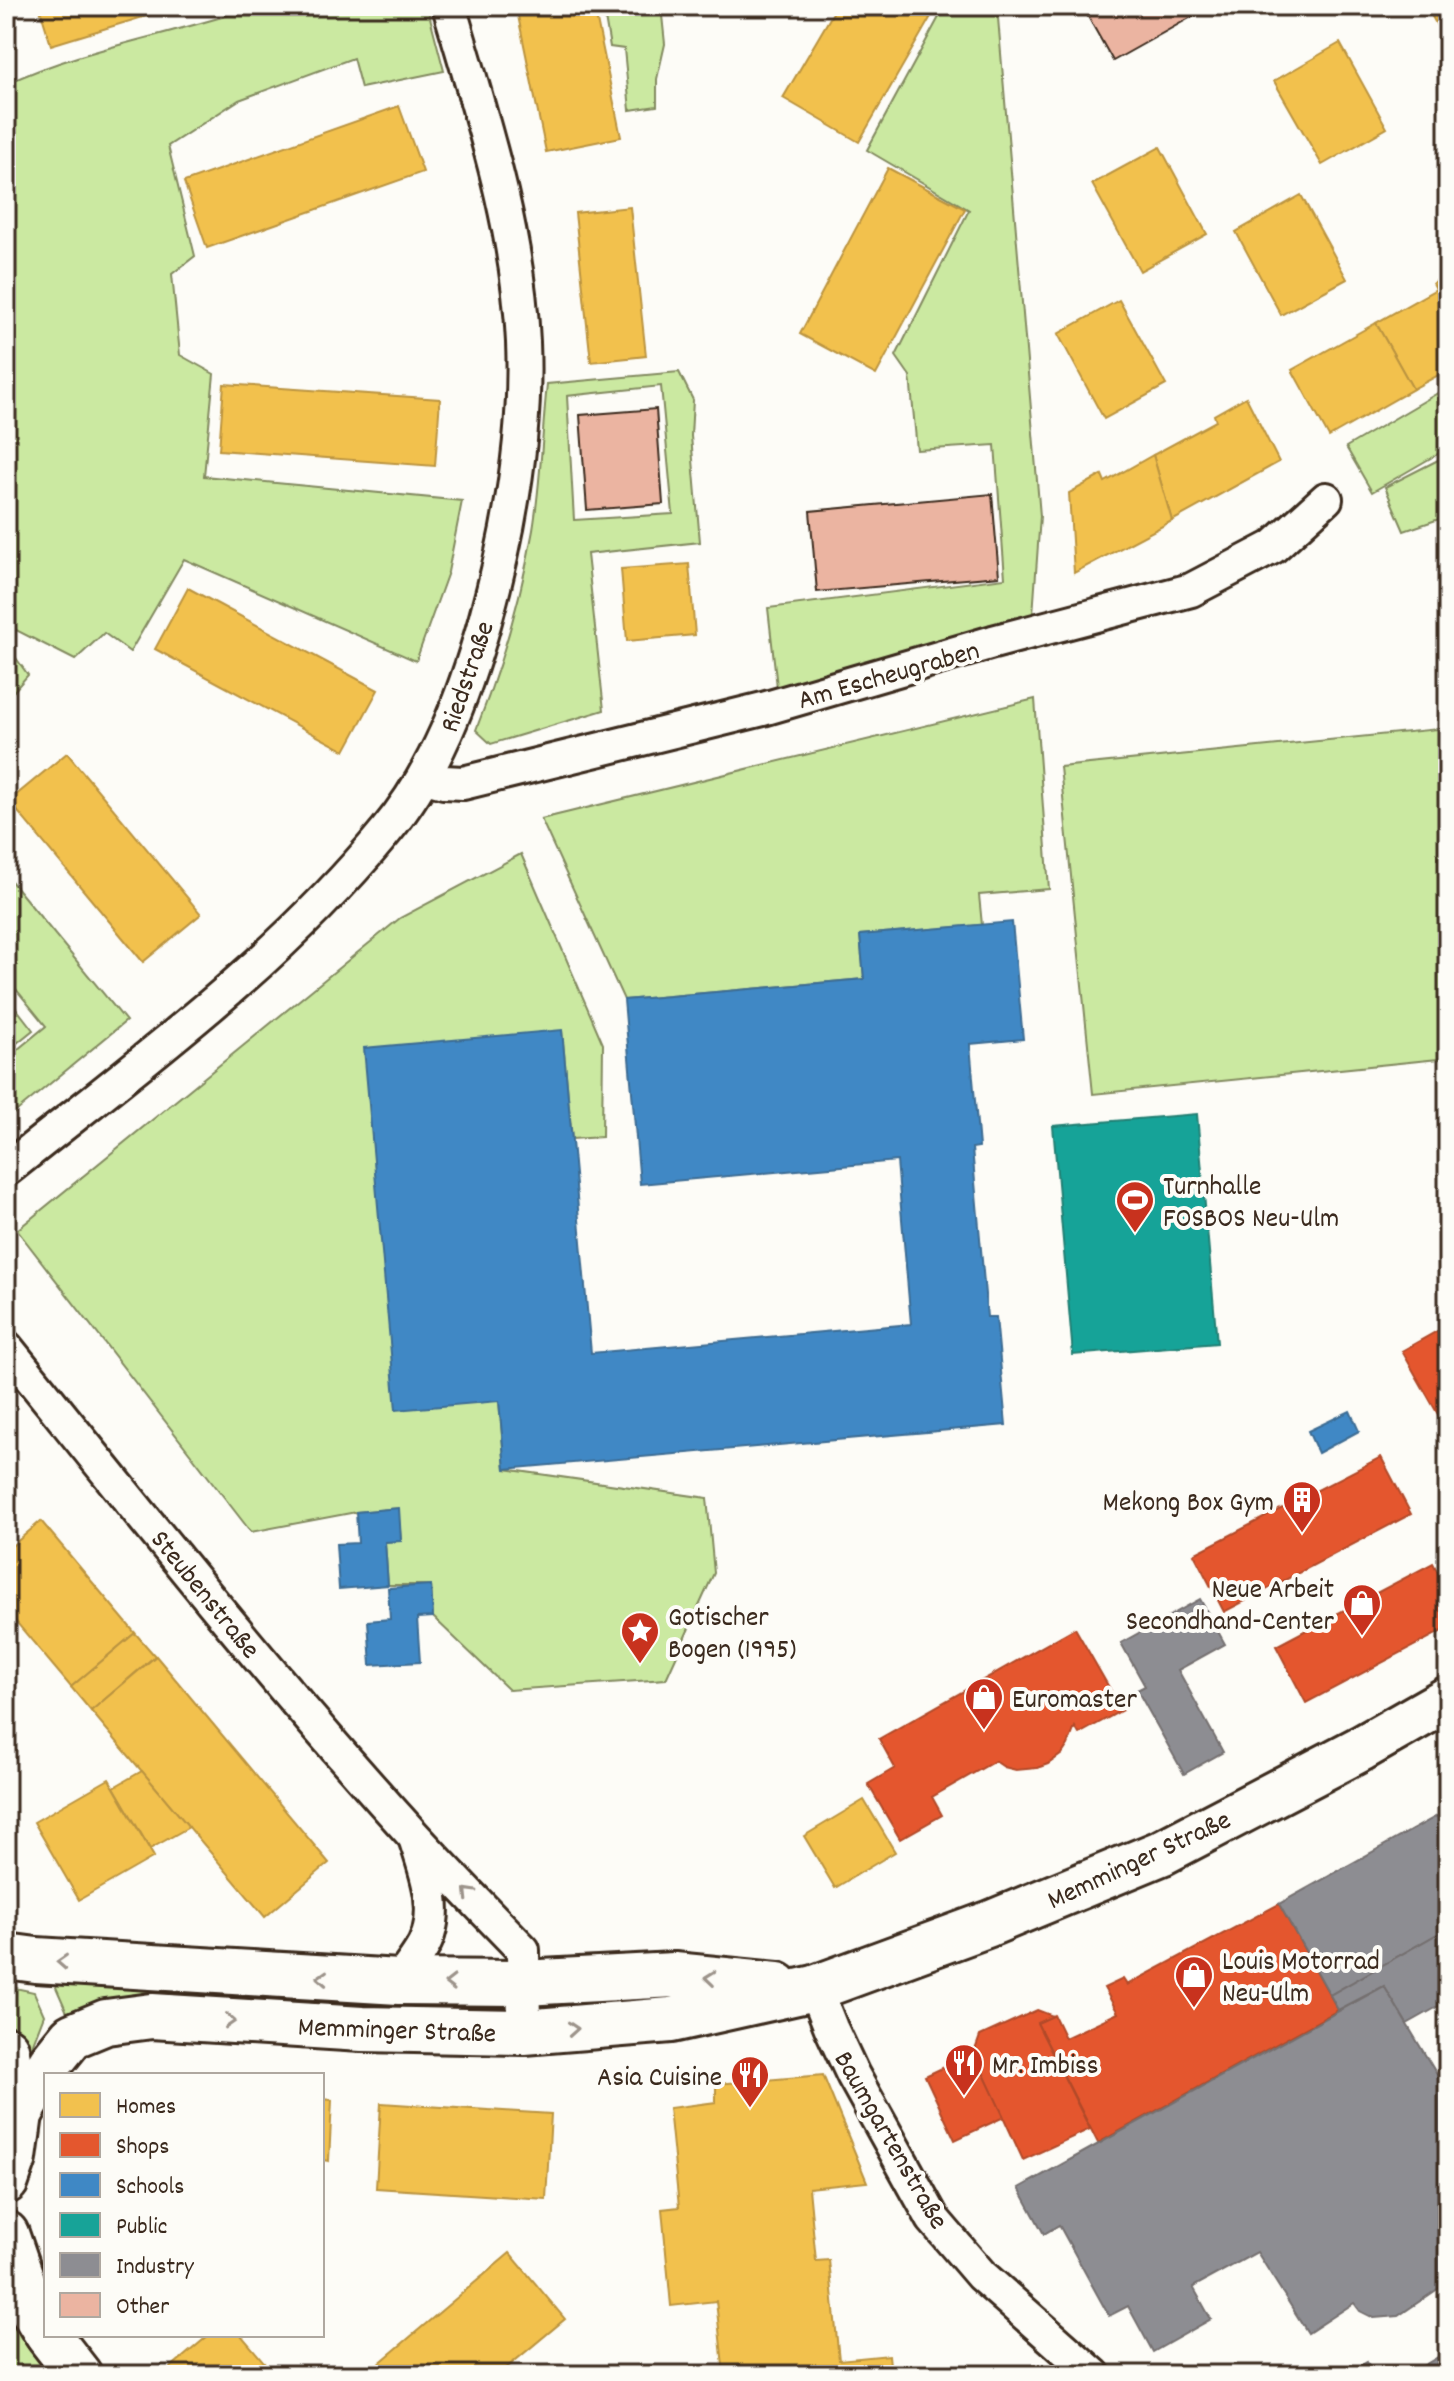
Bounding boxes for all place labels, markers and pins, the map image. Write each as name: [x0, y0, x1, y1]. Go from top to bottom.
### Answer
place label: Turnhalle FOSBOS Neu-Ulm: [1163, 1169, 1339, 1241]
sports icon: Turnhalle FOSBOS Neu-Ulm: [1114, 1179, 1156, 1234]
building icon: Mekong Box Gym: [1281, 1479, 1323, 1534]
place label: Mekong Box Gym: [1102, 1485, 1274, 1525]
place label: Neue Arbeit Secondhand-Center: [1126, 1572, 1335, 1644]
shop icon: Neue Arbeit Secondhand-Center: [1341, 1582, 1383, 1637]
place label: Gotischer Bogen (1995): [668, 1600, 796, 1672]
place icon: Gotischer Bogen (1995): [619, 1610, 661, 1665]
shop icon: Euromaster: [963, 1676, 1005, 1731]
place label: Euromaster: [1012, 1682, 1137, 1722]
place label: Louis Motorrad Neu-Ulm: [1222, 1944, 1380, 2016]
shop icon: Louis Motorrad Neu-Ulm: [1173, 1954, 1215, 2009]
restaurant icon: Mr. Imbiss: [943, 2042, 985, 2097]
place label: Mr. Imbiss: [992, 2048, 1099, 2088]
restaurant icon: Asia Cuisine: [729, 2054, 771, 2109]
place label: Asia Cuisine: [597, 2060, 722, 2100]

